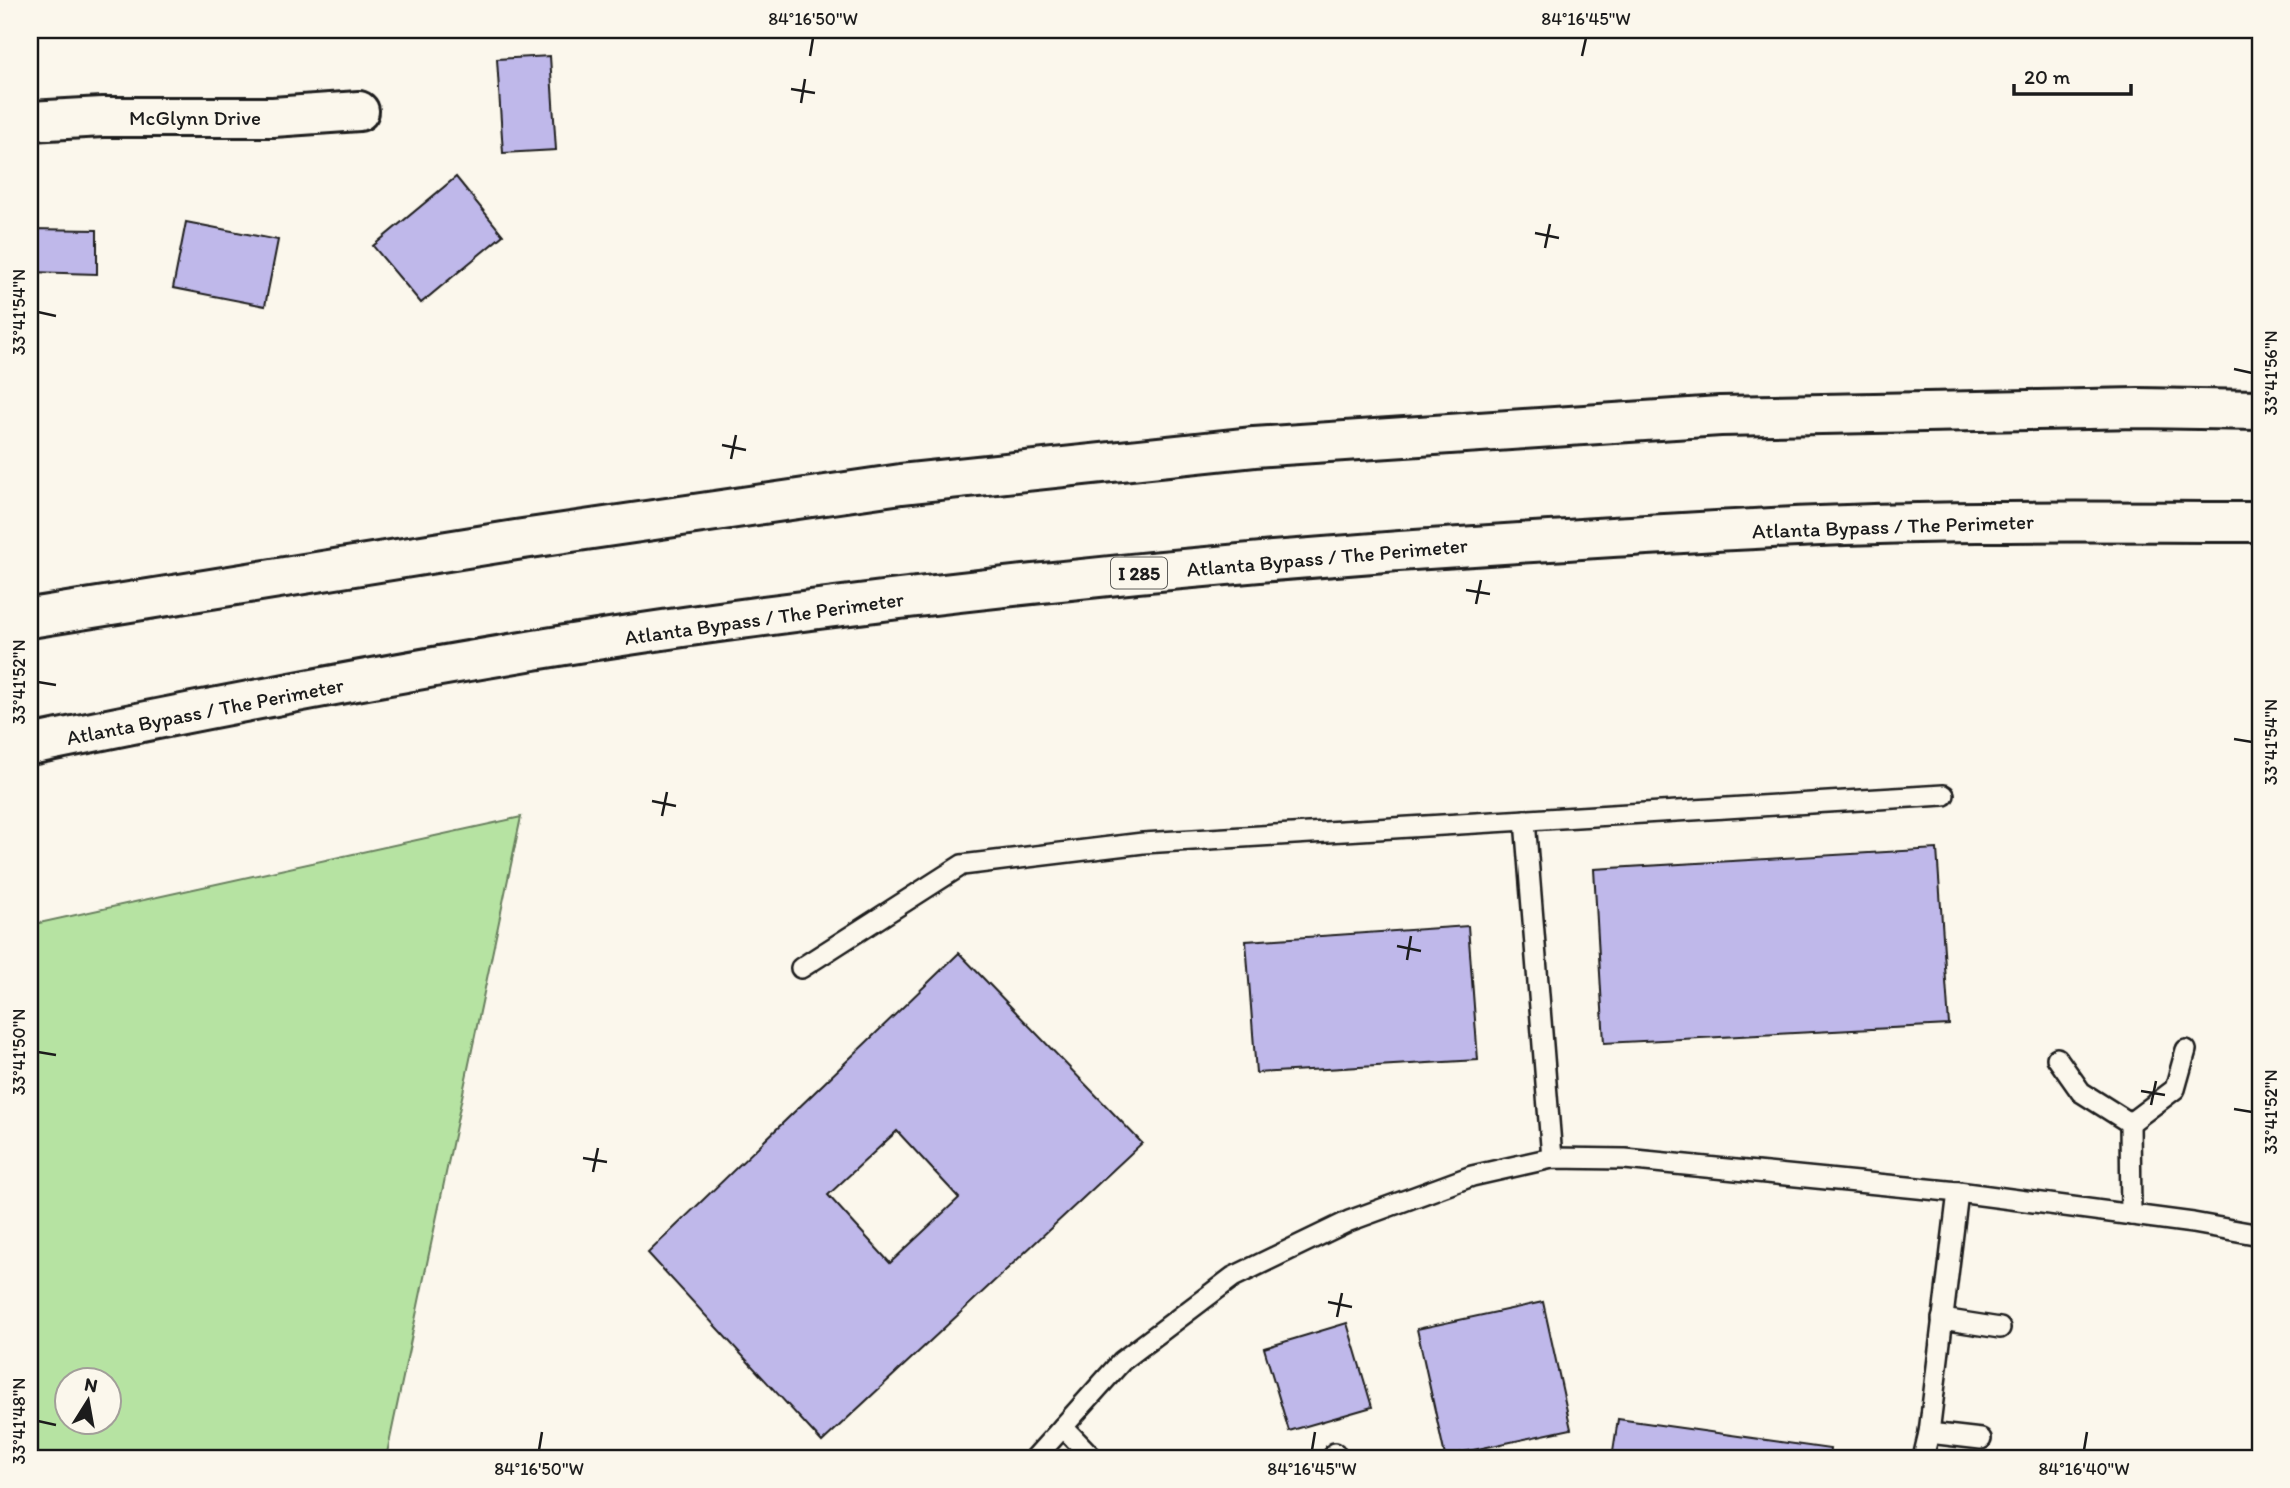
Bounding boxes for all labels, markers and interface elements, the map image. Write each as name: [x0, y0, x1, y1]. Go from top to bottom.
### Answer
text: 84°16'50"W: [768, 8, 858, 30]
text: 84°16'45"W: [1541, 8, 1631, 30]
scale bar: [2014, 52, 2131, 96]
text: 20 m: [2024, 64, 2071, 89]
street label: McGlynn Drive: [129, 105, 261, 130]
text: 33°41'54"N: [8, 269, 30, 355]
text: 33°41'56"N: [2260, 330, 2282, 416]
street label: Atlanta Bypass / The Perimeter: [1752, 509, 2034, 543]
street label: Atlanta Bypass / The Perimeter: [1185, 532, 1469, 582]
road number: I 285: [1111, 558, 1167, 588]
street label: Atlanta Bypass / The Perimeter: [623, 586, 905, 650]
text: 33°41'52"N: [8, 639, 30, 725]
street label: Atlanta Bypass / The Perimeter: [64, 672, 346, 750]
text: 33°41'54"N: [2260, 699, 2282, 785]
text: 33°41'50"N: [8, 1009, 30, 1095]
text: 33°41'52"N: [2260, 1069, 2282, 1155]
north arrow: [52, 1366, 122, 1436]
text: N: [83, 1372, 100, 1397]
text: 33°41'48"N: [8, 1378, 30, 1464]
text: 84°16'50"W: [494, 1458, 584, 1480]
text: 84°16'45"W: [1267, 1458, 1357, 1480]
text: 84°16'40"W: [2038, 1458, 2130, 1480]

